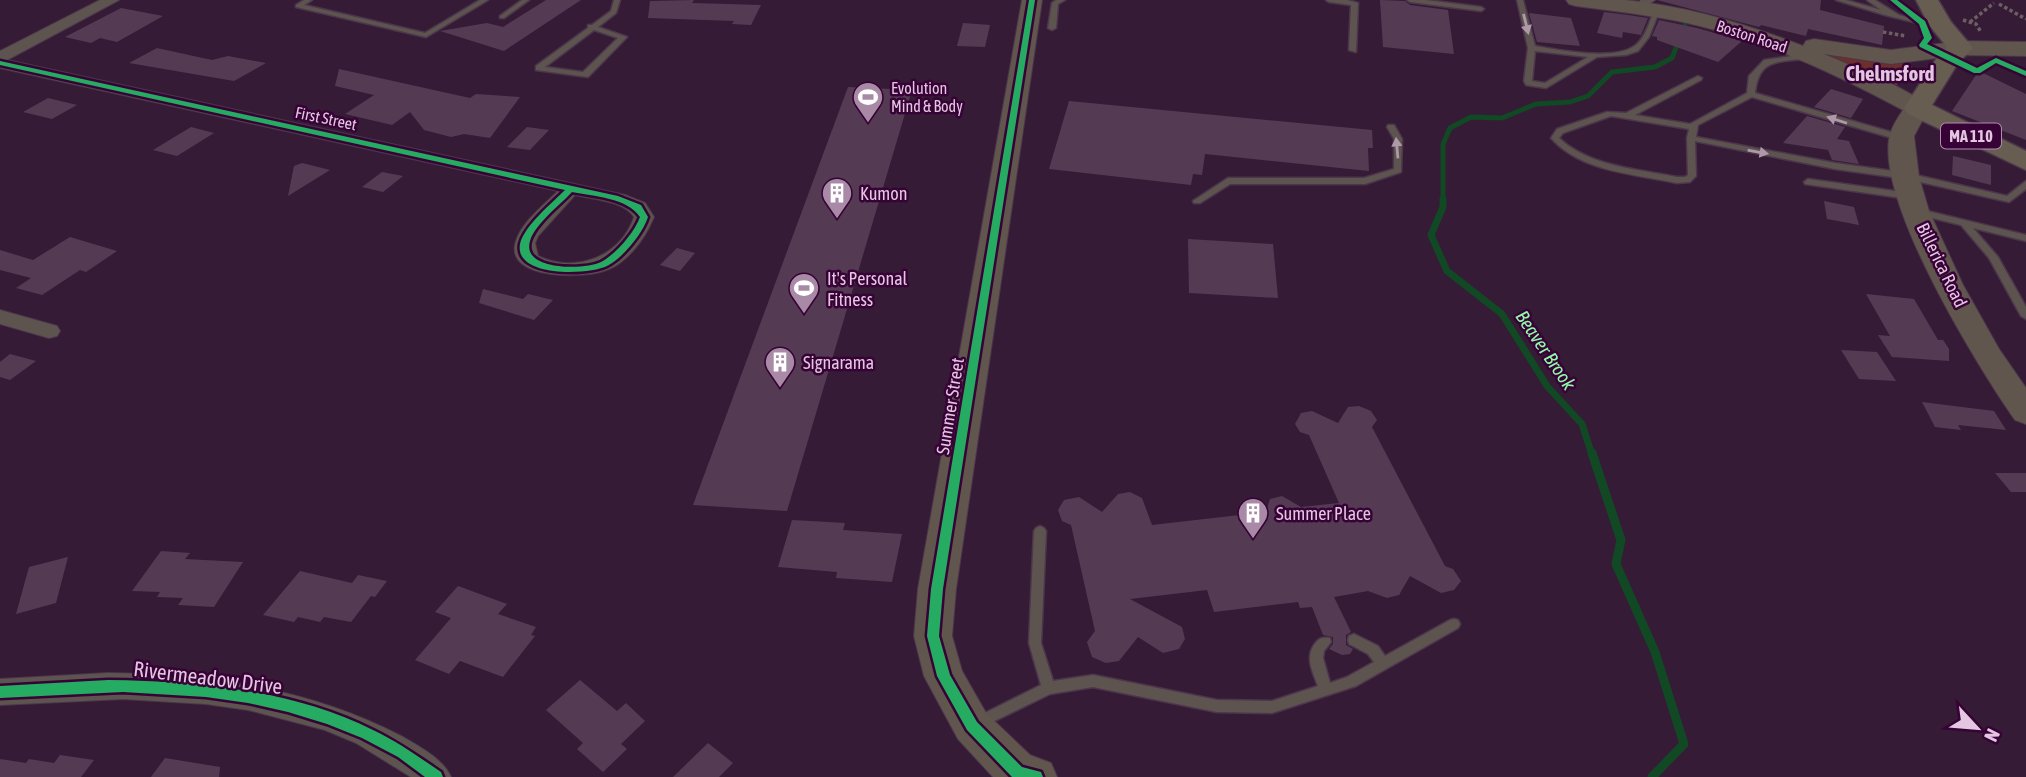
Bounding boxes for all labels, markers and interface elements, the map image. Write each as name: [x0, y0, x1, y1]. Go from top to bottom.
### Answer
one-way arrow: [1521, 13, 1532, 35]
street label: Boston Road: [1714, 16, 1790, 56]
district label: Chelmsford: [1845, 61, 1935, 85]
place label: Evolution Mind & Body: [891, 79, 963, 116]
sports icon: Evolution Mind & Body: [851, 80, 885, 124]
street label: First Street: [294, 103, 359, 133]
one-way arrow: [1826, 114, 1847, 124]
road number: MA 110: [1941, 124, 2001, 148]
one-way arrow: [1391, 137, 1402, 159]
one-way arrow: [1747, 147, 1769, 158]
building icon: Kumon: [820, 176, 854, 220]
place label: Kumon: [860, 183, 907, 204]
street label: Billerica Road: [1913, 219, 1971, 311]
place label: It's Personal Fitness: [827, 268, 908, 310]
sports icon: It's Personal Fitness: [787, 271, 821, 315]
water label: Beaver Brook: [1511, 306, 1581, 394]
building icon: Signarama: [763, 345, 797, 389]
place label: Signarama: [803, 352, 874, 373]
street label: Summer Street: [932, 356, 968, 456]
building icon: Summer Place: [1236, 496, 1270, 540]
place label: Summer Place: [1276, 503, 1371, 524]
street label: Rivermeadow Drive: [132, 656, 284, 698]
north arrow: [1942, 693, 2012, 763]
text: N: [1980, 726, 2005, 745]

